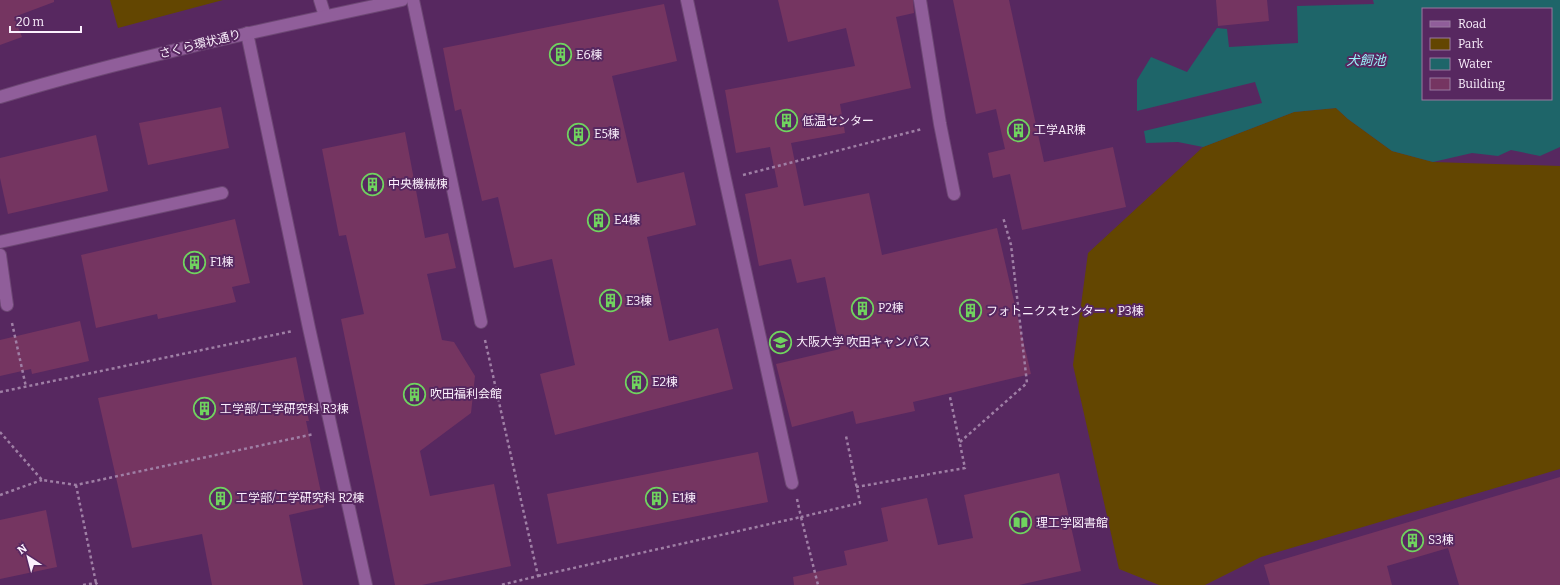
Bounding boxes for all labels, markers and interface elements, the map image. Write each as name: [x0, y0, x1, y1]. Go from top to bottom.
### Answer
scale bar: [10, 8, 81, 34]
legend: [1422, 8, 1552, 100]
text: 20 m: [16, 15, 45, 29]
text: Road: [1458, 17, 1486, 31]
street label: さくら環状通り: [158, 27, 242, 61]
text: Park: [1458, 37, 1484, 51]
building icon: E6棟: [547, 42, 573, 68]
place label: E6棟: [576, 48, 603, 62]
water label: 犬飼池: [1346, 53, 1387, 68]
text: Water: [1458, 57, 1493, 71]
text: Building: [1458, 77, 1505, 91]
building icon: 低温センター: [774, 108, 800, 134]
place label: 低温センター: [802, 114, 874, 128]
building icon: 工学AR棟: [1006, 117, 1032, 143]
building icon: E5棟: [565, 121, 591, 147]
place label: 工学AR棟: [1034, 123, 1086, 137]
place label: E5棟: [594, 127, 620, 141]
building icon: 中央機械棟: [359, 171, 385, 197]
place label: 中央機械棟: [388, 177, 448, 191]
building icon: E4棟: [586, 207, 612, 233]
place label: E4棟: [614, 213, 640, 227]
building icon: F1棟: [182, 249, 208, 275]
place label: F1棟: [210, 255, 234, 269]
building icon: E3棟: [598, 288, 624, 314]
place label: E3棟: [626, 294, 652, 308]
building icon: P2棟: [849, 295, 875, 321]
building icon: フォトニクスセンター・P3棟: [958, 298, 984, 324]
place label: P2棟: [878, 301, 904, 315]
place label: フォトニクスセンター・P3棟: [986, 304, 1144, 318]
school or university icon: 大阪大学 吹田キャンパス: [767, 329, 793, 355]
place label: 大阪大学 吹田キャンパス: [796, 335, 930, 349]
building icon: E2棟: [623, 369, 649, 395]
place label: E2棟: [652, 375, 678, 389]
building icon: 吹田福利会館: [401, 381, 427, 407]
place label: 吹田福利会館: [430, 387, 502, 401]
building icon: 工学部/工学研究科 R3棟: [191, 396, 217, 422]
place label: 工学部/工学研究科 R3棟: [220, 402, 349, 416]
building icon: 工学部/工学研究科 R2棟: [208, 485, 234, 511]
building icon: E1棟: [644, 485, 670, 511]
place label: 工学部/工学研究科 R2棟: [236, 491, 365, 505]
place label: E1棟: [672, 491, 696, 505]
library icon: 理工学図書館: [1007, 510, 1033, 536]
place label: 理工学図書館: [1036, 516, 1108, 530]
building icon: S3棟: [1399, 527, 1425, 553]
place label: S3棟: [1428, 533, 1454, 547]
north arrow: [8, 537, 48, 577]
text: N: [15, 541, 30, 557]

